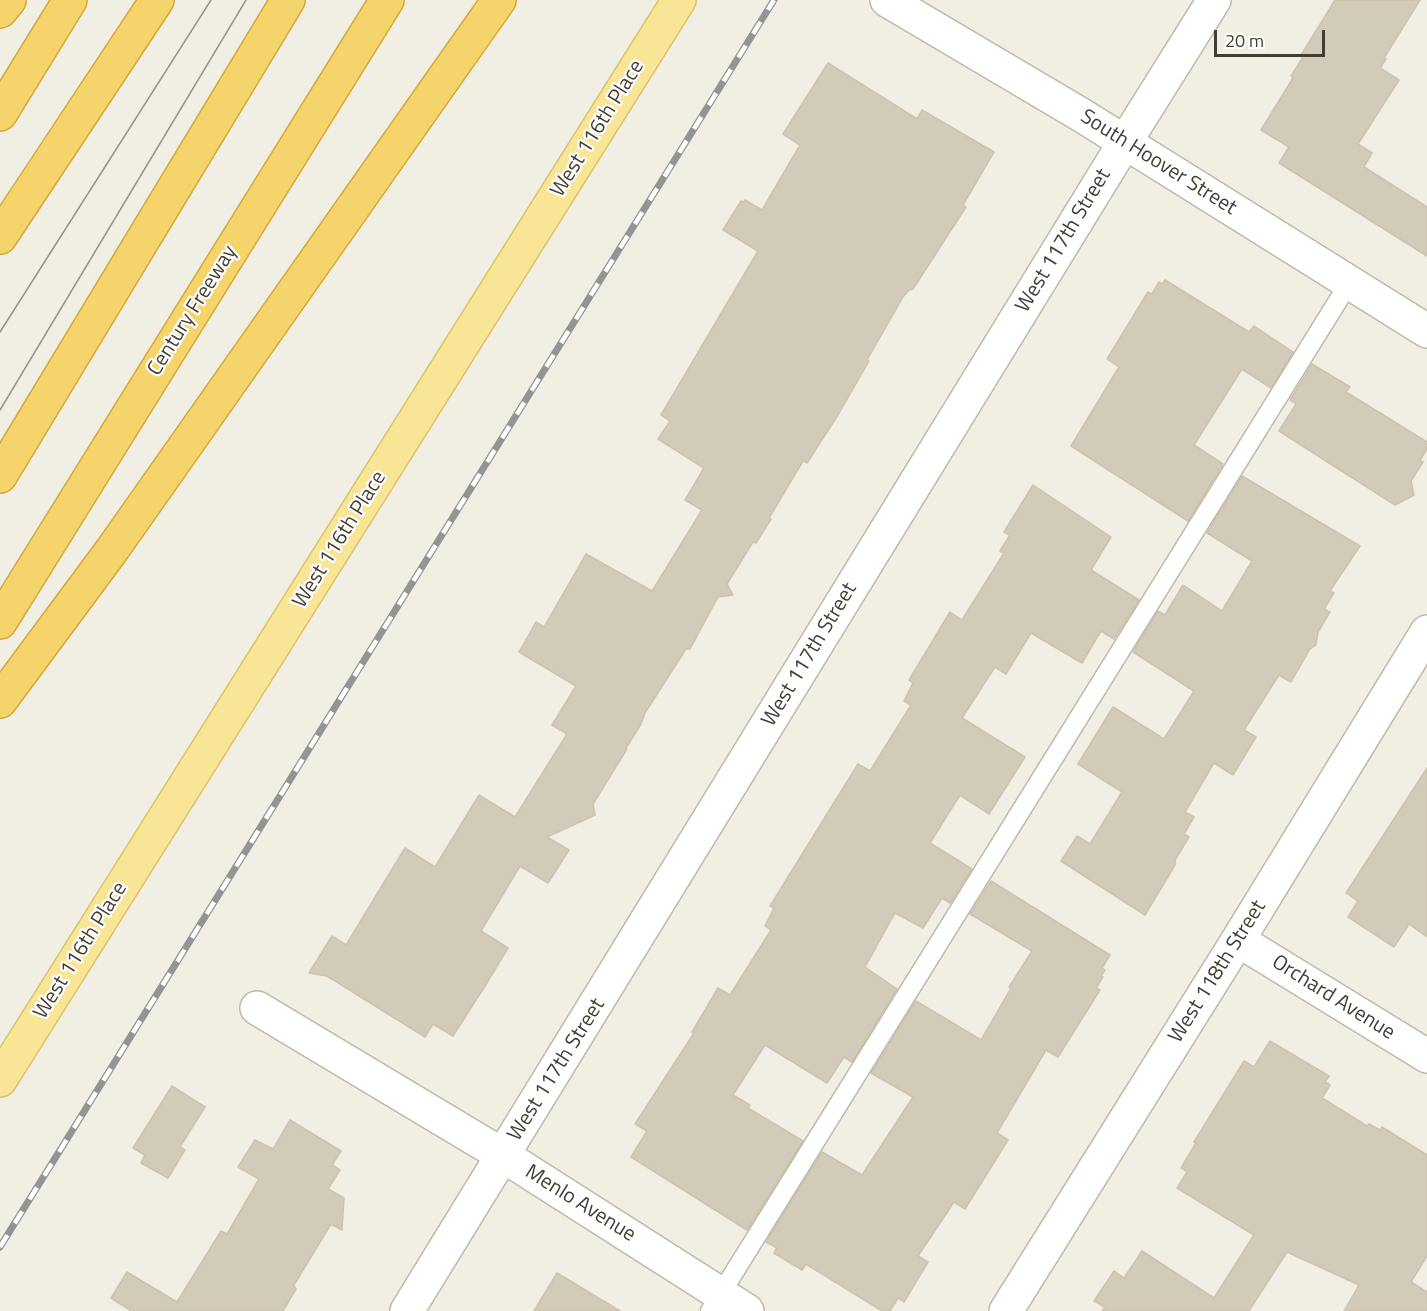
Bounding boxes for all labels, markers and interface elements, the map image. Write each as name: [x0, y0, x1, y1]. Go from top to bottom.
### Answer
scale bar: [1217, 18, 1328, 56]
text: 20 m: [1225, 27, 1264, 54]
street label: West 116th Place: [546, 56, 650, 202]
street label: South Hoover Street: [1075, 105, 1241, 221]
street label: West 117th Street: [1011, 165, 1117, 317]
street label: Century Freeway: [143, 241, 243, 381]
street label: West 116th Place: [288, 467, 392, 613]
street label: West 117th Street: [757, 579, 863, 731]
street label: West 116th Place: [29, 878, 133, 1024]
street label: West 118th Street: [1164, 896, 1272, 1048]
street label: Orchard Avenue: [1267, 950, 1399, 1046]
street label: West 117th Street: [503, 994, 611, 1146]
street label: Menlo Avenue: [520, 1160, 640, 1248]

